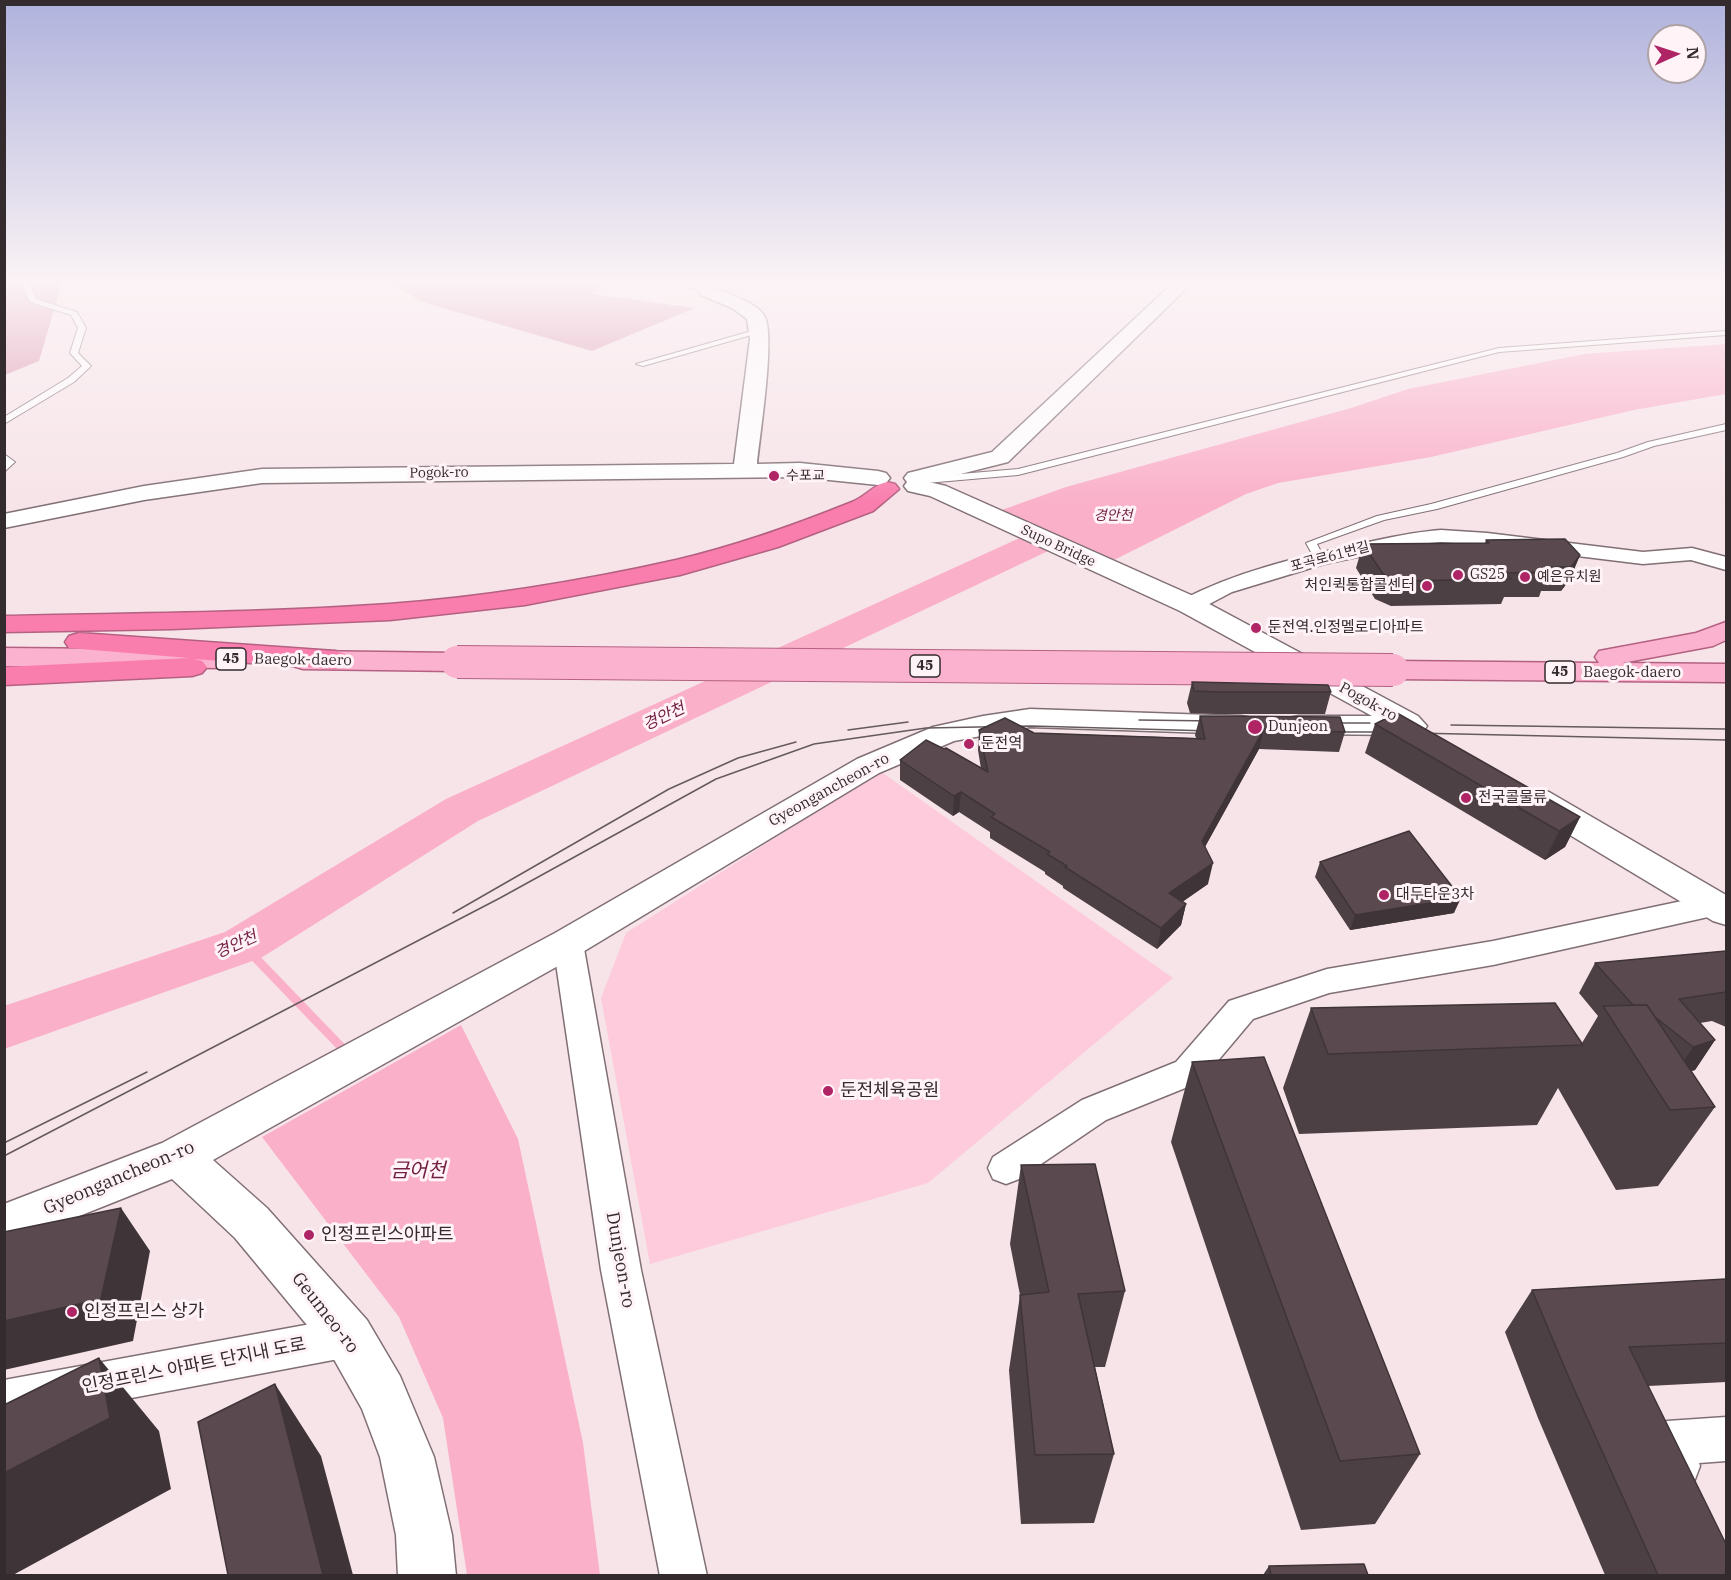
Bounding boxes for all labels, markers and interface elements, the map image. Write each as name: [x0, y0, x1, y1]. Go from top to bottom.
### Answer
north arrow: [1647, 24, 1707, 84]
text: N: [1683, 46, 1703, 60]
street label: Pogok-ro: [409, 464, 469, 482]
place label: 수포교: [786, 468, 825, 484]
marker: 수포교: [767, 469, 781, 483]
water label: 경안천: [1094, 508, 1132, 524]
street label: Supo Bridge: [1018, 521, 1098, 571]
street label: 포곡로61번길: [1289, 538, 1371, 576]
place label: GS25: [1470, 567, 1505, 583]
marker: GS25: [1451, 568, 1465, 582]
place label: 예은유치원: [1537, 569, 1601, 585]
marker: 예은유치원: [1518, 570, 1532, 584]
place label: 처인퀵통합콜센터: [1305, 577, 1415, 595]
marker: 처인퀵통합콜센터: [1420, 579, 1434, 593]
place label: 둔전역.인정멜로디아파트: [1268, 619, 1424, 637]
marker: 둔전역.인정멜로디아파트: [1249, 621, 1263, 635]
road number: 45: [216, 648, 246, 670]
street label: Baegok-daero: [254, 650, 352, 670]
road number: 45: [910, 655, 940, 677]
road number: 45: [1545, 661, 1575, 683]
street label: Baegok-daero: [1583, 664, 1681, 682]
street label: Pogok-ro: [1336, 679, 1400, 725]
water label: 경안천: [640, 699, 688, 735]
marker: Dunjeon: [1246, 718, 1264, 736]
place label: Dunjeon: [1268, 718, 1328, 736]
place label: 둔전역: [981, 735, 1022, 753]
marker: 둔전역: [962, 737, 976, 751]
street label: Gyeongancheon-ro: [766, 749, 892, 831]
place label: 전국콜물류: [1478, 789, 1547, 807]
marker: 전국콜물류: [1459, 791, 1473, 805]
place label: 대두타운3차: [1396, 886, 1474, 904]
marker: 대두타운3차: [1377, 888, 1391, 902]
water label: 경안천: [212, 927, 260, 963]
place label: 둔전체육공원: [840, 1080, 939, 1102]
marker: 둔전체육공원: [821, 1084, 835, 1098]
street label: Gyeongancheon-ro: [40, 1136, 198, 1220]
water label: 금어천: [390, 1159, 446, 1183]
street label: Dunjeon-ro: [601, 1210, 639, 1310]
place label: 인정프린스아파트: [321, 1224, 453, 1246]
marker: 인정프린스아파트: [302, 1228, 316, 1242]
street label: Geumeo-ro: [287, 1268, 363, 1358]
place label: 인정프린스 상가: [84, 1301, 204, 1323]
marker: 인정프린스 상가: [65, 1305, 79, 1319]
street label: 인정프린스 아파트 단지내 도로: [80, 1334, 308, 1398]

